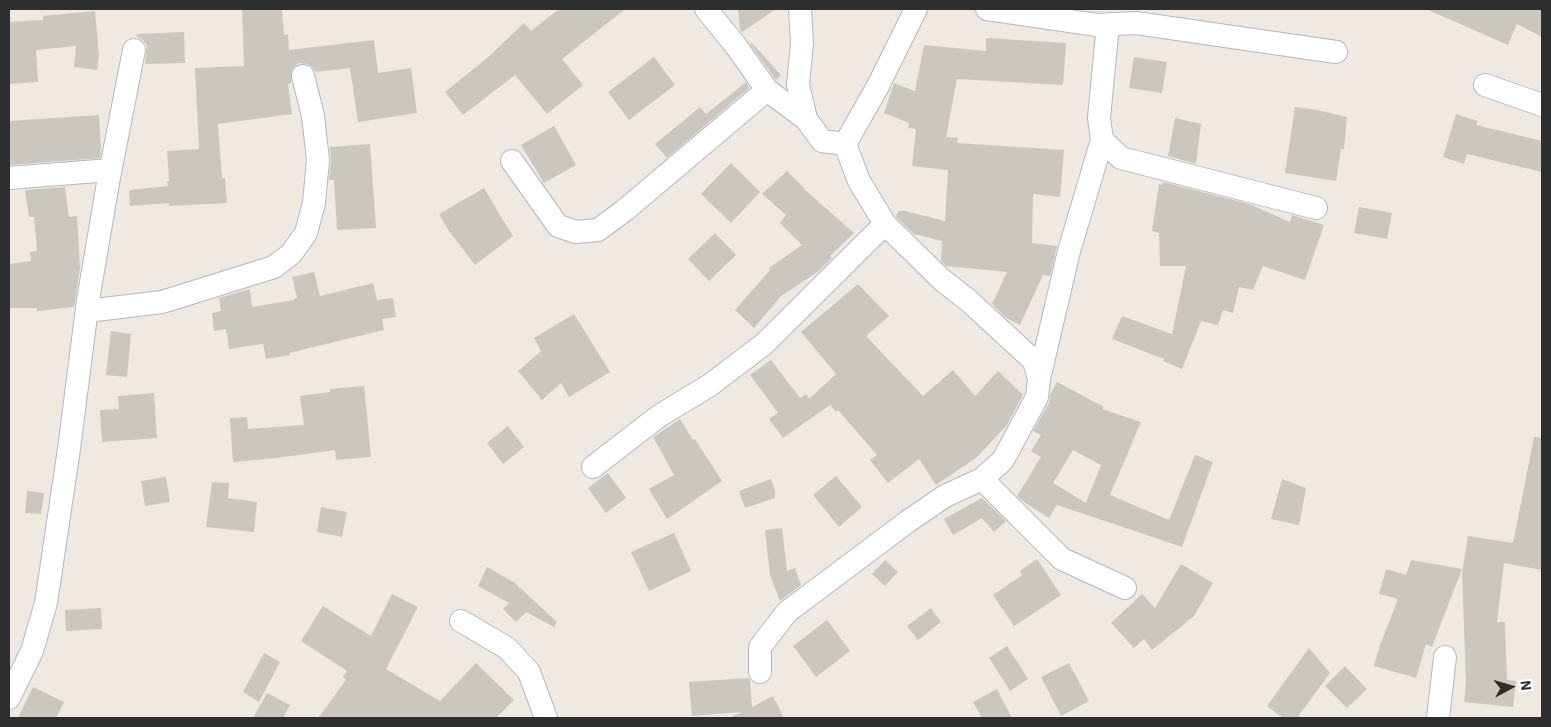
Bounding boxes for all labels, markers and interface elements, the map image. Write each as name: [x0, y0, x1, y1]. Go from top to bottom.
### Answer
north arrow: [1486, 662, 1536, 712]
text: N: [1516, 679, 1535, 691]

